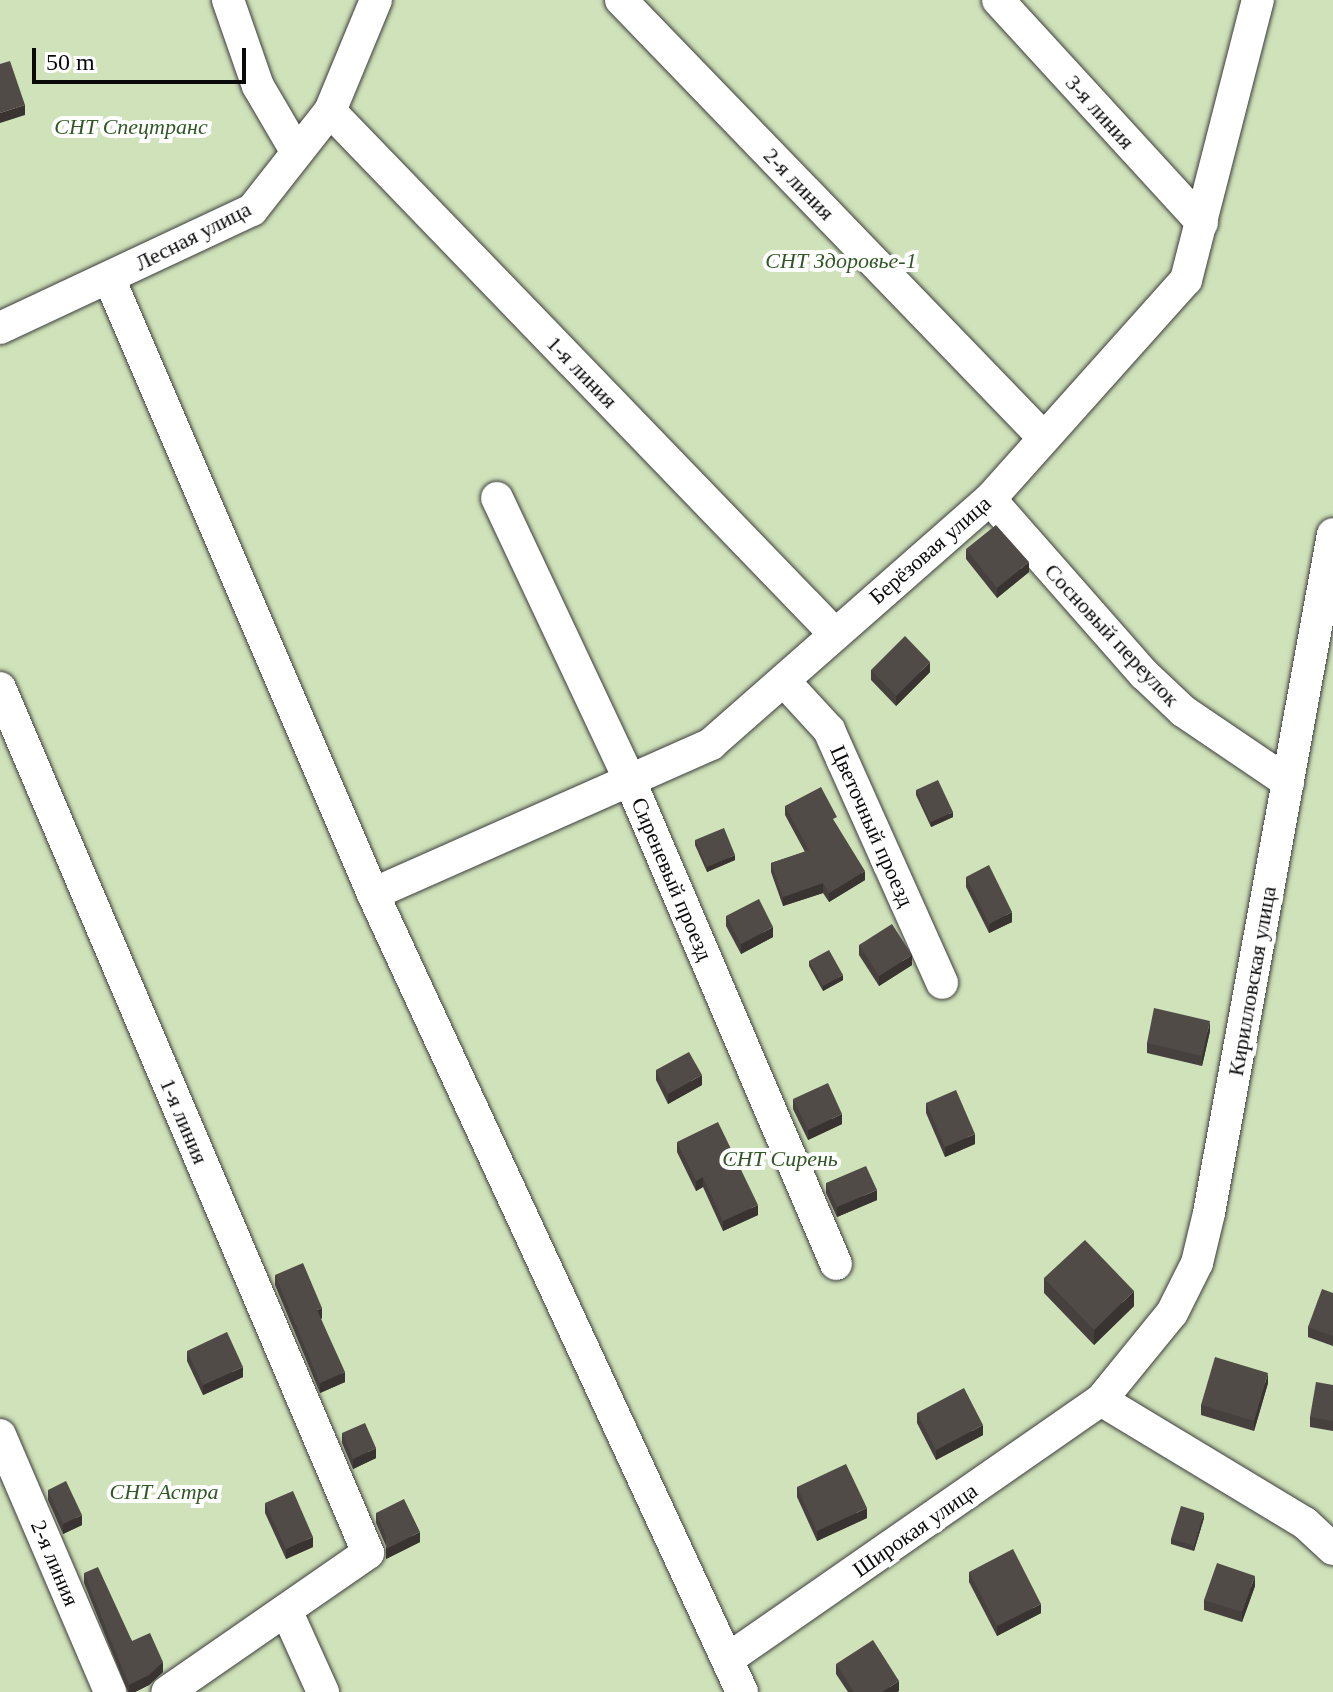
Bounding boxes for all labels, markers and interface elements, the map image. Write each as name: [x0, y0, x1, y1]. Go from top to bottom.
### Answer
scale bar: [36, 32, 250, 82]
text: 50 m: [46, 49, 95, 75]
street label: 3-я линия: [1060, 70, 1140, 154]
park label: СНТ Спецтранс: [54, 114, 208, 140]
street label: 2-я линия: [758, 142, 840, 226]
street label: Лесная улица: [131, 196, 255, 276]
park label: СНТ Здоровье-1: [765, 248, 917, 274]
street label: 1-я линия: [541, 330, 623, 414]
street label: Берёзовая улица: [864, 490, 996, 610]
street label: Сосновый переулок: [1039, 558, 1185, 712]
street label: Цветочный проезд: [825, 741, 919, 911]
street label: Сиреневый проезд: [626, 793, 718, 965]
street label: Кирилловская улица: [1222, 884, 1282, 1078]
street label: 1-я линия: [154, 1074, 214, 1168]
park label: СНТ Сирень: [722, 1146, 838, 1172]
street label: Широкая улица: [848, 1477, 982, 1583]
park label: СНТ Астра: [109, 1479, 219, 1505]
street label: 2-я линия: [25, 1516, 85, 1610]

